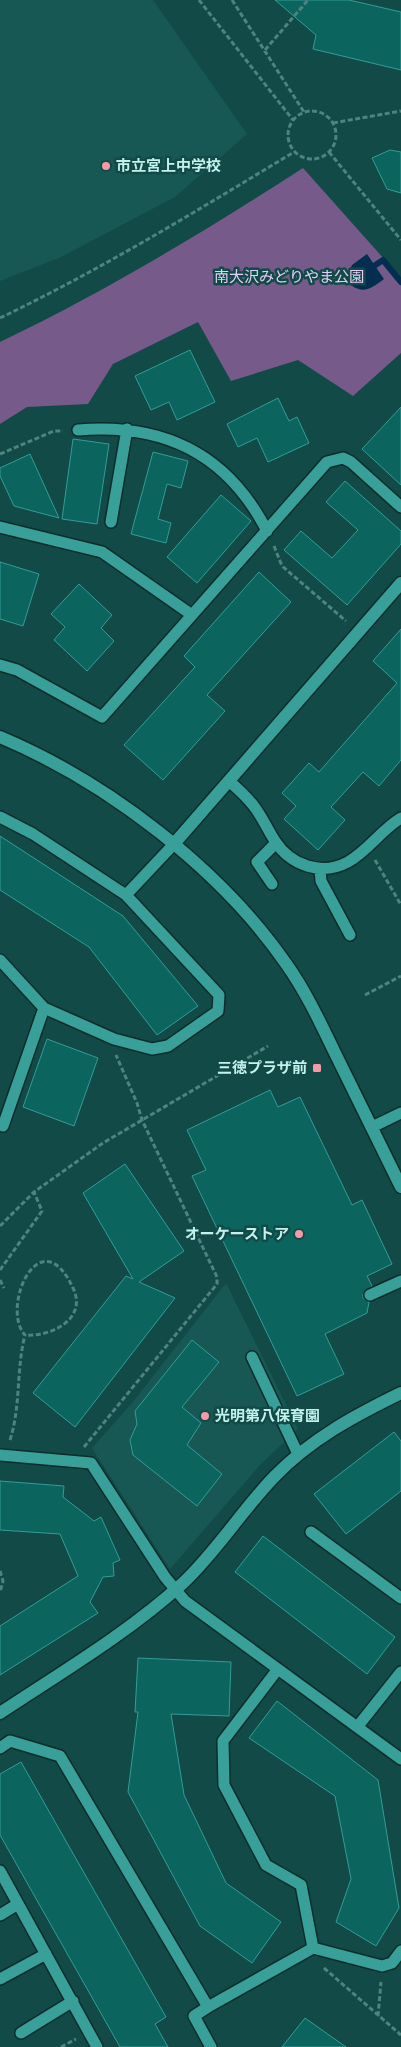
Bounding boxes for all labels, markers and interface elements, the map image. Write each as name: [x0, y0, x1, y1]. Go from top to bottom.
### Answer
place label: 市立宮上中学校: [116, 157, 221, 175]
marker: 市立宮上中学校: [100, 160, 112, 172]
park label: 南大沢みどりやま公園: [214, 268, 364, 286]
place label: 三徳プラザ前: [217, 1059, 307, 1077]
marker: 三徳プラザ前: [311, 1062, 323, 1074]
place label: オーケーストア: [185, 1225, 289, 1243]
marker: オーケーストア: [293, 1228, 305, 1240]
place label: 光明第八保育園: [215, 1407, 320, 1425]
marker: 光明第八保育園: [199, 1410, 211, 1422]

